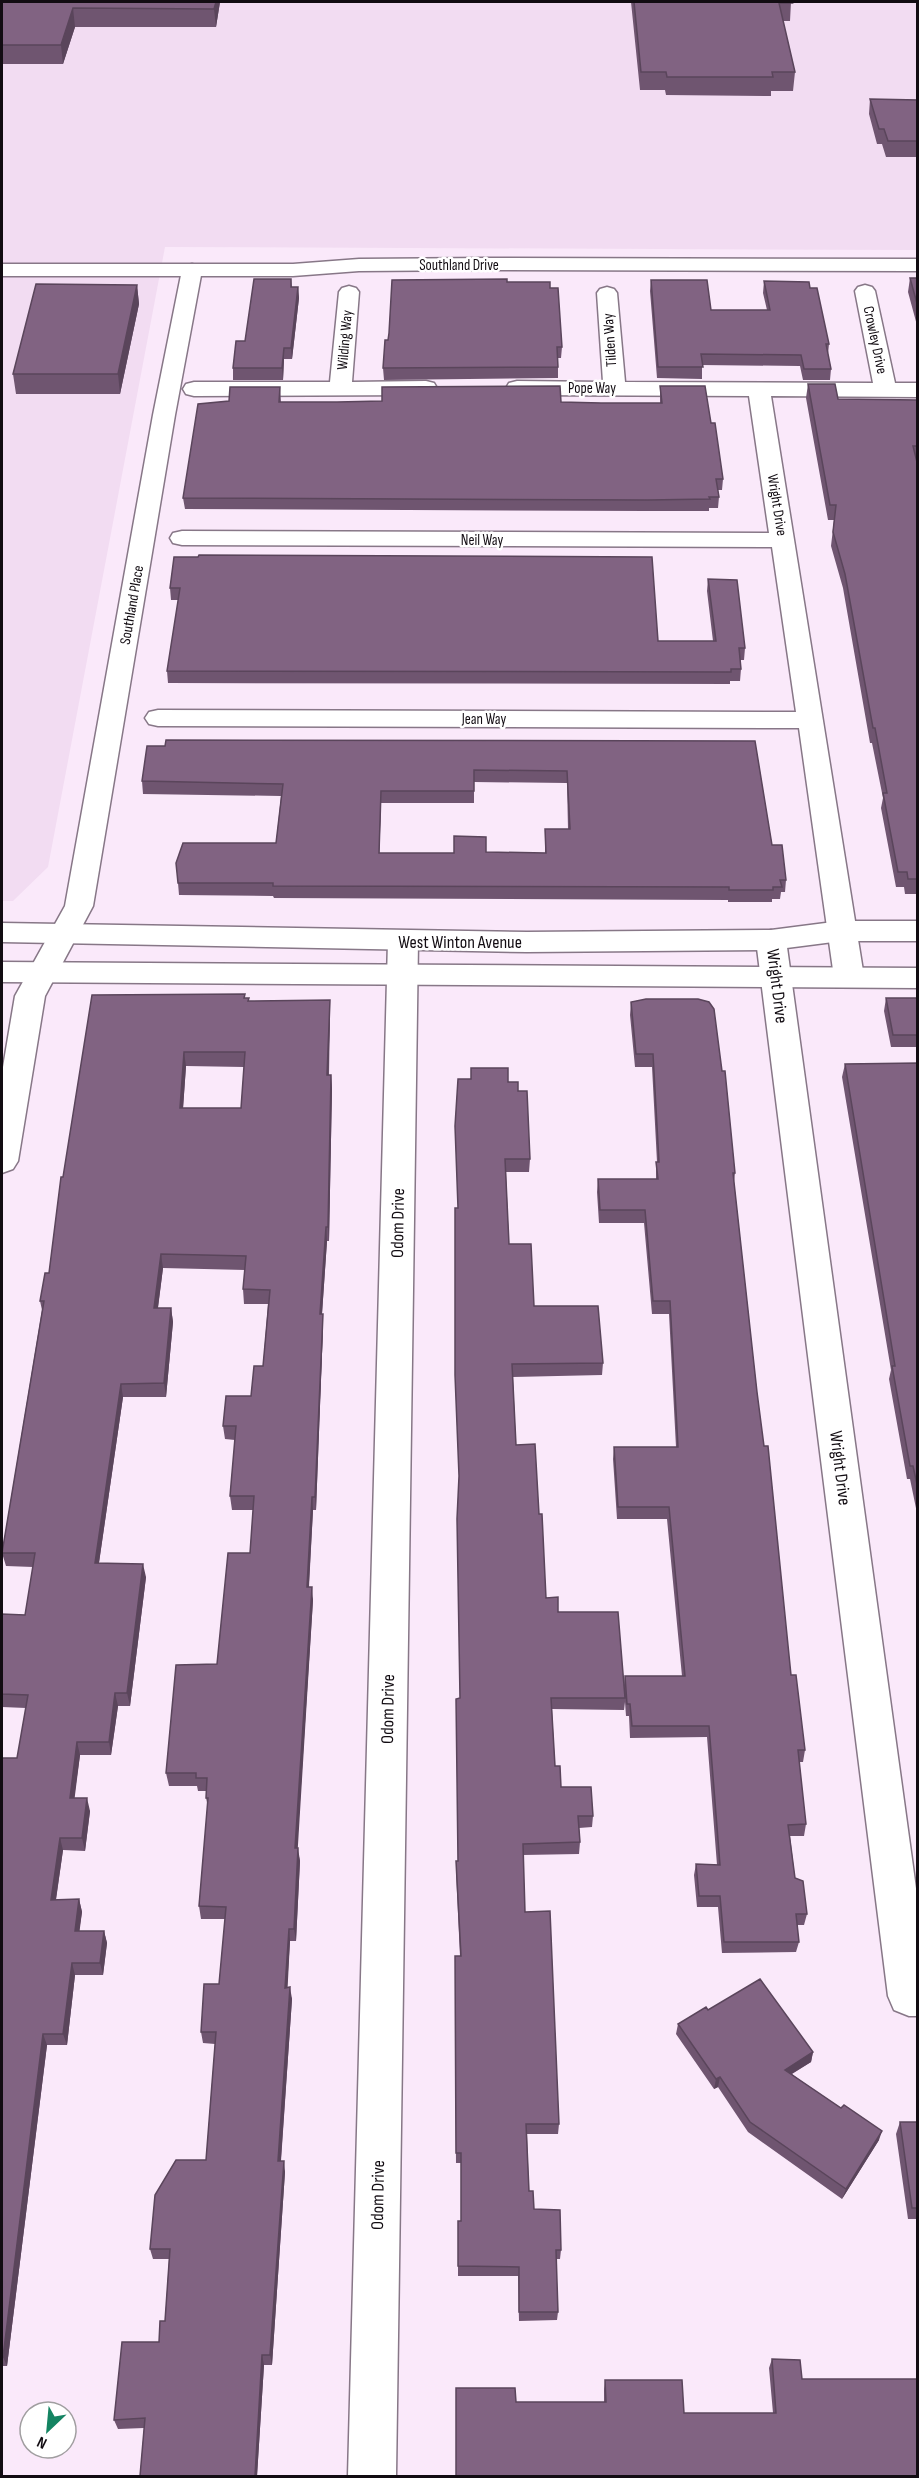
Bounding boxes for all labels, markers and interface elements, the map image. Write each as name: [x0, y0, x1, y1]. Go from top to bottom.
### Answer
street label: Southland Drive: [419, 256, 499, 275]
street label: Crowley Drive: [859, 304, 891, 376]
street label: Wilding Way: [333, 309, 357, 371]
street label: Tilden Way: [599, 312, 621, 367]
street label: Pope Way: [568, 379, 616, 398]
street label: Wright Drive: [763, 473, 791, 537]
street label: Neil Way: [461, 531, 503, 550]
street label: Southland Place: [116, 564, 148, 646]
street label: Jean Way: [461, 710, 506, 729]
street label: West Winton Avenue: [398, 932, 522, 953]
street label: Wright Drive: [762, 948, 792, 1024]
street label: Odom Drive: [387, 1188, 409, 1258]
street label: Wright Drive: [825, 1430, 855, 1506]
street label: Odom Drive: [377, 1674, 399, 1744]
street label: Odom Drive: [367, 2160, 389, 2230]
north arrow: [18, 2400, 78, 2460]
text: N: [34, 2432, 50, 2453]

